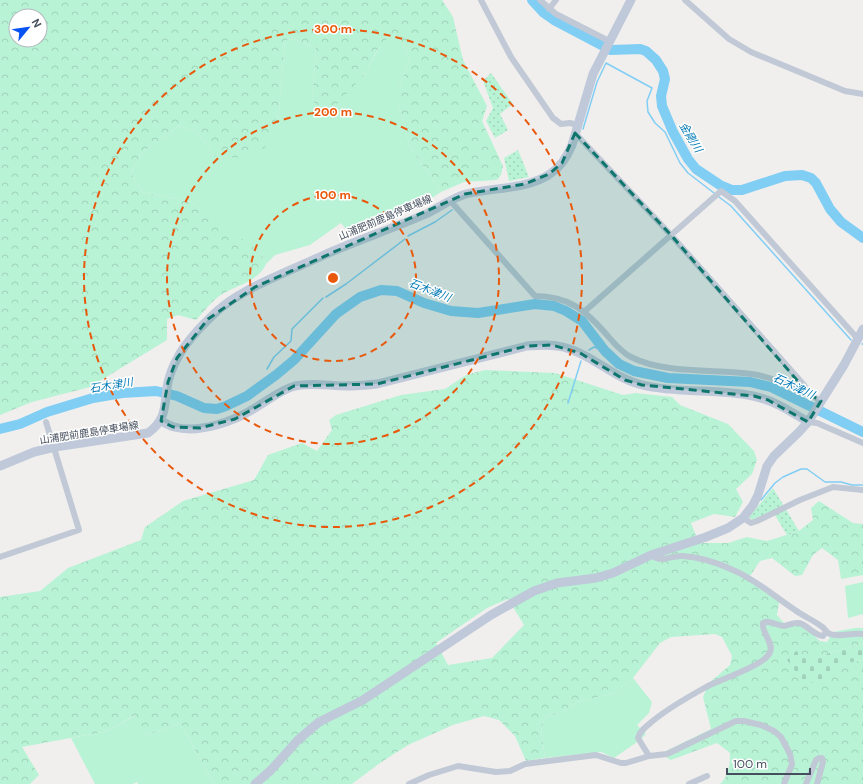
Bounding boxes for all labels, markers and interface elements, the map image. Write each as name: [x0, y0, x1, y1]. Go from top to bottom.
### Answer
north arrow: [8, 8, 48, 48]
text: N: [29, 16, 45, 30]
text: 300 m: [314, 21, 352, 37]
text: 200 m: [314, 104, 352, 120]
water label: 金剛川: [677, 119, 706, 156]
text: 100 m: [315, 187, 351, 203]
street label: 山浦肥前鹿島停車場線: [337, 192, 434, 243]
centre of rings: [326, 271, 340, 285]
water label: 石木津川: [407, 276, 454, 305]
water label: 石木津川: [771, 370, 818, 402]
water label: 石木津川: [88, 374, 135, 395]
street label: 山浦肥前鹿島停車場線: [39, 418, 139, 447]
scale bar: [727, 750, 810, 776]
text: 100 m: [733, 756, 767, 772]

